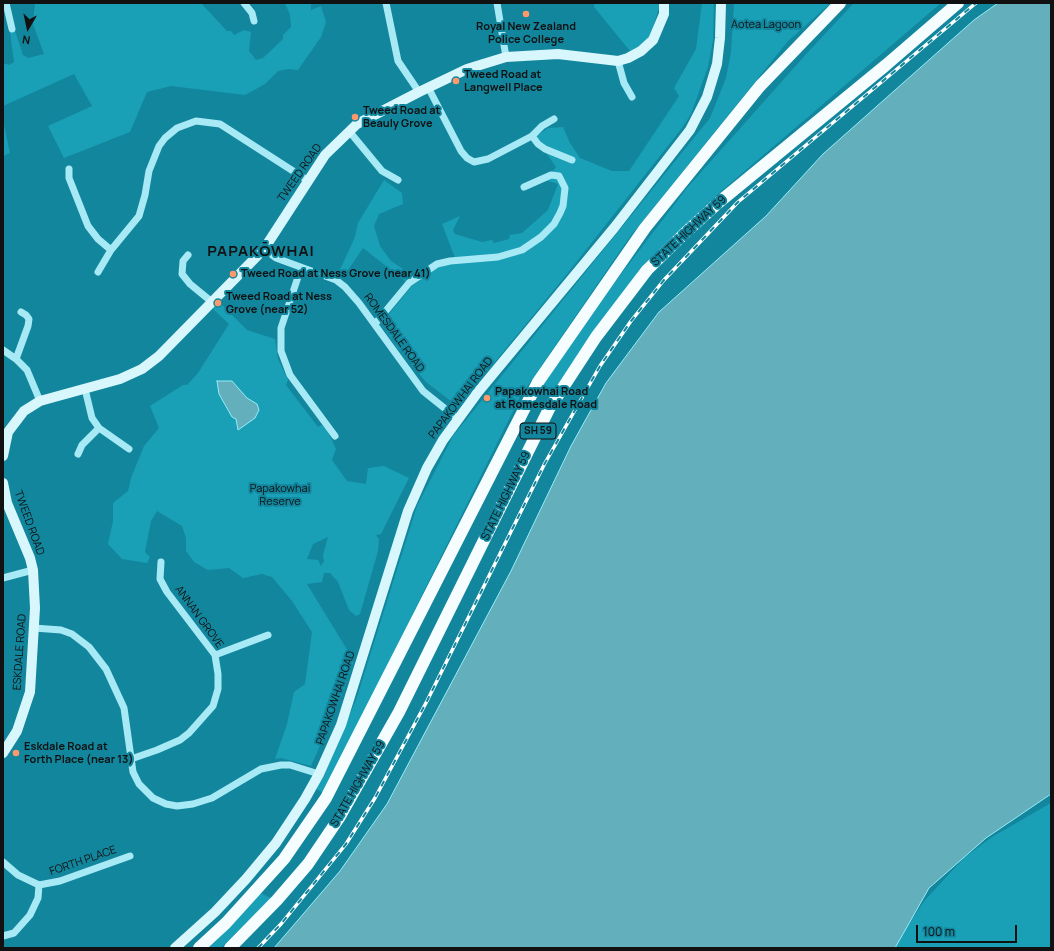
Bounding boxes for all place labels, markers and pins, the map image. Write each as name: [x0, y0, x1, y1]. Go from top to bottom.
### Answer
marker: Royal New Zealand Police College: [521, 9, 531, 19]
place label: Royal New Zealand Police College: [476, 20, 576, 46]
place label: Tweed Road at Langwell Place: [464, 68, 543, 94]
marker: Tweed Road at Langwell Place: [451, 76, 461, 86]
place label: Tweed Road at Beauly Grove: [363, 104, 440, 130]
marker: Tweed Road at Beauly Grove: [350, 112, 360, 122]
place label: Tweed Road at Ness Grove (near 41): [241, 267, 430, 281]
marker: Tweed Road at Ness Grove (near 41): [228, 269, 238, 279]
place label: Tweed Road at Ness Grove (near 52): [226, 290, 332, 316]
marker: Tweed Road at Ness Grove (near 52): [213, 298, 223, 308]
place label: Papakowhai Road at Romesdale Road: [495, 385, 597, 411]
marker: Papakowhai Road at Romesdale Road: [482, 393, 492, 403]
place label: Eskdale Road at Forth Place (near 13): [24, 740, 133, 766]
marker: Eskdale Road at Forth Place (near 13): [11, 748, 21, 758]

